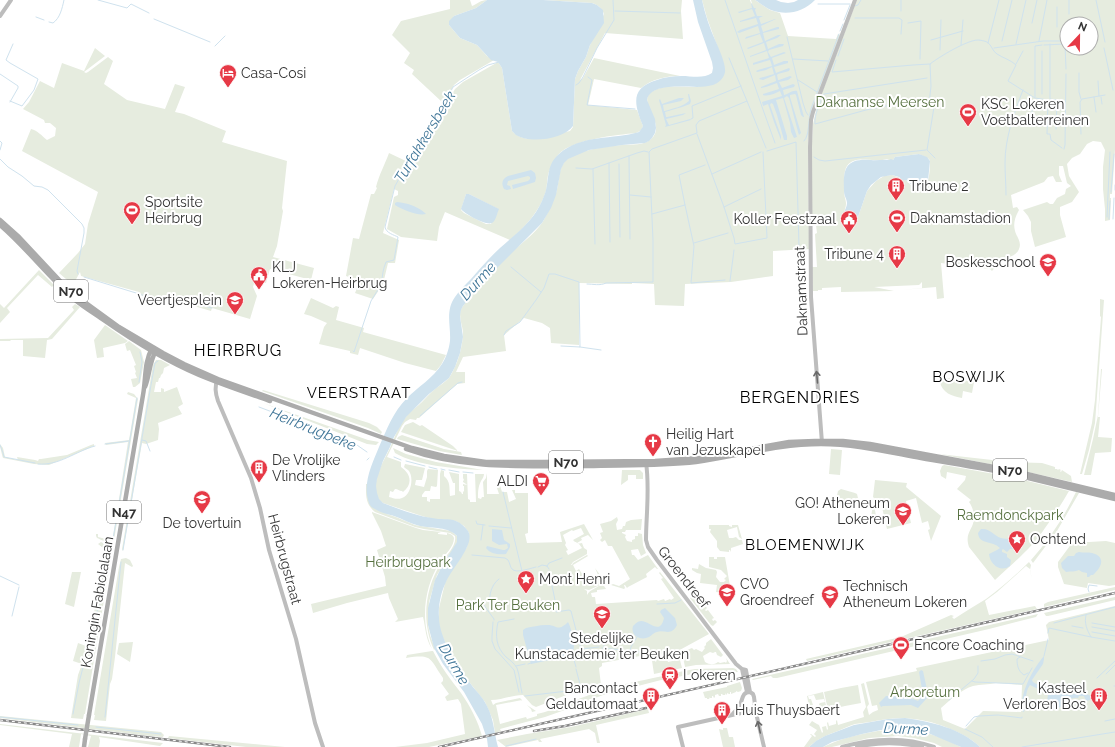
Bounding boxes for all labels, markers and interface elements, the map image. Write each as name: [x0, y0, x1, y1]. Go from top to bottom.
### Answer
north arrow: [1059, 16, 1099, 56]
text: N: [1076, 20, 1089, 35]
hotel icon: Casa-Cosi: [218, 63, 238, 88]
place label: Casa-Cosi: [241, 65, 306, 81]
water label: Turfakkersbeek: [390, 88, 460, 186]
park label: Daknamse Meersen: [816, 94, 944, 110]
place label: KSC Lokeren Voetbalterreinen: [981, 96, 1089, 128]
sports icon: KSC Lokeren Voetbalterreinen: [958, 102, 978, 127]
building icon: Tribune 2: [886, 176, 906, 201]
place label: Tribune 2: [909, 178, 968, 194]
place label: Sportsite Heirbrug: [145, 194, 203, 226]
sports icon: Sportsite Heirbrug: [122, 200, 142, 225]
sports icon: Daknamstadion: [887, 208, 907, 233]
public building icon: Koller Feestzaal: [839, 209, 859, 234]
place label: Daknamstadion: [910, 210, 1011, 226]
place label: Koller Feestzaal: [733, 211, 836, 227]
building icon: Tribune 4: [887, 244, 907, 269]
street label: Daknamstraat: [791, 245, 811, 336]
place label: Tribune 4: [824, 246, 884, 262]
school or university icon: Boskesschool: [1038, 252, 1058, 277]
place label: Boskesschool: [945, 254, 1035, 270]
water label: Durme: [456, 258, 500, 304]
place label: KLJ Lokeren-Heirbrug: [272, 259, 388, 291]
public building icon: KLJ Lokeren-Heirbrug: [249, 265, 269, 290]
road number: N70: [54, 280, 88, 302]
school or university icon: Veertjesplein: [225, 290, 245, 315]
place label: Veertjesplein: [137, 292, 222, 308]
district label: HEIRBRUG: [194, 341, 282, 360]
district label: BOSWIJK: [932, 368, 1006, 386]
one-way arrow: [813, 371, 821, 384]
district label: VEERSTRAAT: [307, 384, 411, 402]
district label: BERGENDRIES: [740, 388, 860, 407]
water label: Heirbrugbeke: [267, 404, 359, 454]
place label: Heilig Hart van Jezuskapel: [666, 426, 765, 458]
church icon: Heilig Hart van Jezuskapel: [643, 432, 663, 457]
road number: N70: [549, 451, 583, 473]
place label: De Vrolijke Vlinders: [272, 452, 341, 484]
building icon: De Vrolijke Vlinders: [249, 458, 269, 483]
road number: N70: [993, 459, 1027, 481]
supermarket icon: ALDI: [531, 471, 551, 496]
place label: ALDI: [497, 473, 528, 489]
school or university icon: De tovertuin: [192, 489, 212, 514]
place label: GO! Atheneum Lokeren: [795, 495, 890, 527]
road number: N47: [107, 501, 141, 523]
school or university icon: GO! Atheneum Lokeren: [893, 501, 913, 526]
park label: Raemdonckpark: [957, 507, 1064, 523]
street label: Heirbrugstraat: [265, 512, 305, 606]
place label: De tovertuin: [162, 515, 242, 531]
place icon: Ochtend: [1007, 529, 1027, 554]
place label: Ochtend: [1030, 531, 1086, 547]
street label: Koningin Fabiolalaan: [78, 535, 116, 669]
district label: BLOEMENWIJK: [745, 536, 865, 554]
street label: Groendreef: [655, 543, 714, 612]
park label: Heirbrugpark: [365, 554, 451, 570]
place icon: Mont Henri: [516, 569, 536, 594]
place label: Mont Henri: [539, 571, 610, 587]
place label: CVO Groendreef: [740, 576, 815, 608]
place label: Technisch Atheneum Lokeren: [843, 578, 967, 610]
school or university icon: CVO Groendreef: [717, 582, 737, 607]
school or university icon: Technisch Atheneum Lokeren: [820, 584, 840, 609]
park label: Park Ter Beuken: [456, 597, 560, 613]
school or university icon: Stedelijke Kunstacademie ter Beuken: [592, 604, 612, 629]
place label: Stedelijke Kunstacademie ter Beuken: [515, 630, 689, 662]
sports icon: Encore Coaching: [891, 635, 911, 660]
place label: Encore Coaching: [914, 637, 1024, 653]
water label: Durme: [435, 640, 473, 688]
station icon: Lokeren: [660, 665, 680, 690]
place label: Lokeren: [683, 667, 736, 683]
place label: Bancontact Geldautomaat: [546, 680, 638, 712]
place label: Kasteel Verloren Bos: [1003, 680, 1086, 712]
park label: Arboretum: [890, 684, 960, 700]
building icon: Bancontact Geldautomaat: [641, 686, 661, 711]
building icon: Kasteel Verloren Bos: [1089, 686, 1109, 711]
building icon: Huis Thuysbaert: [712, 700, 732, 725]
place label: Huis Thuysbaert: [735, 702, 840, 718]
water label: Durme: [883, 719, 929, 739]
one-way arrow: [755, 720, 763, 733]

